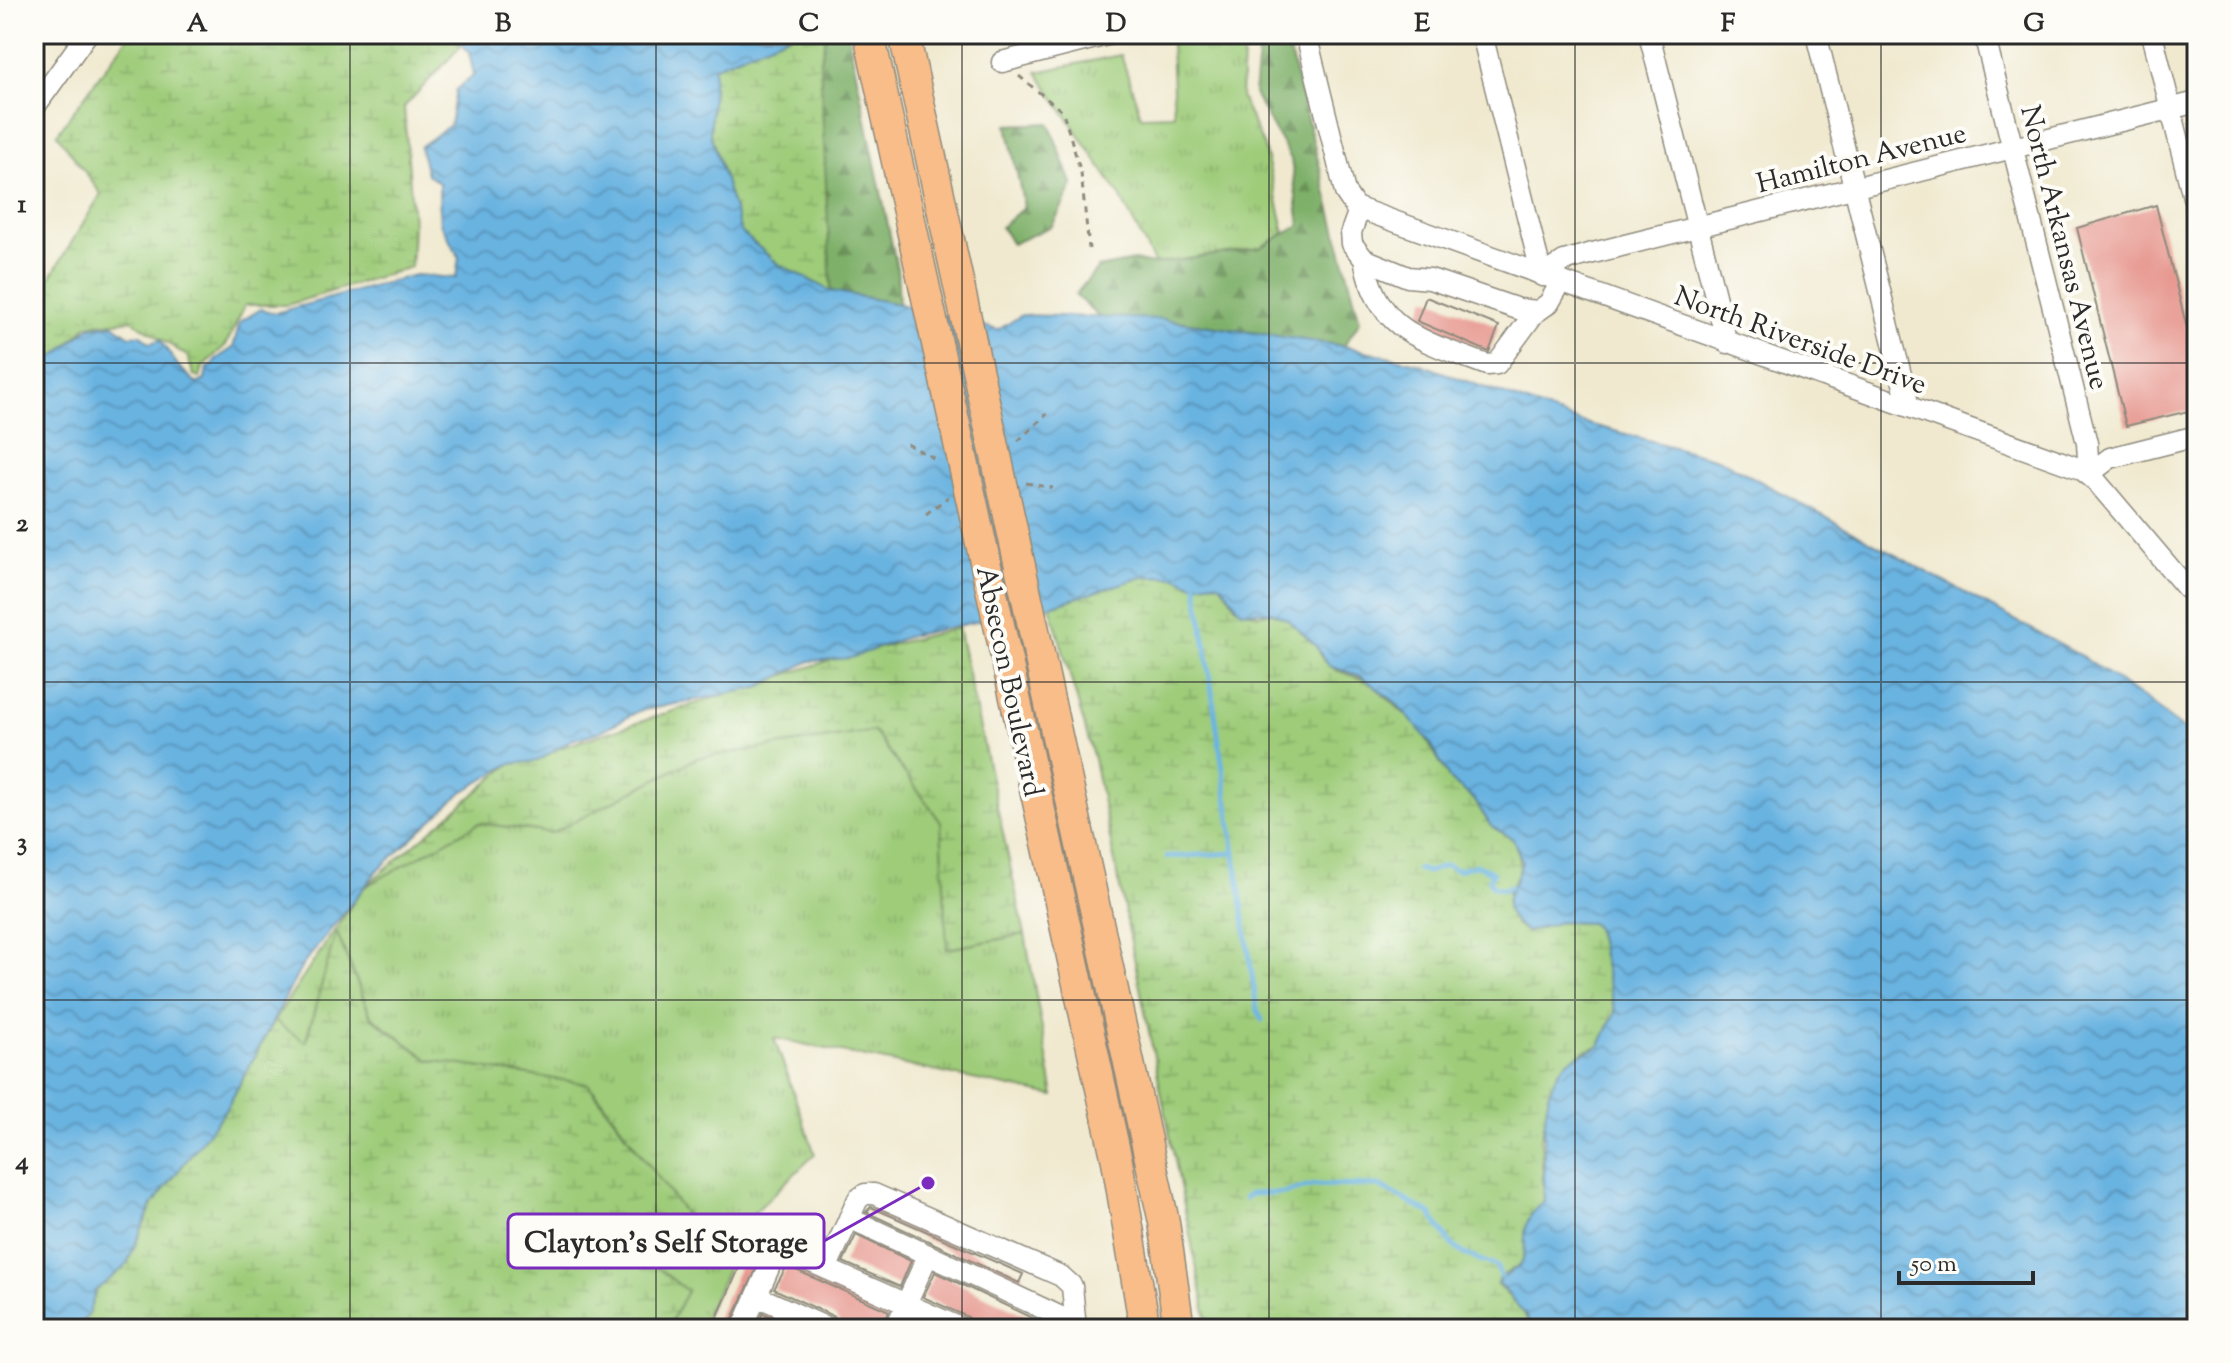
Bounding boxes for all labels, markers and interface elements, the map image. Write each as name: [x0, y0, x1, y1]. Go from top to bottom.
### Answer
text: A: [186, 6, 208, 43]
text: B: [495, 6, 512, 43]
text: C: [799, 6, 819, 43]
text: D: [1106, 6, 1126, 43]
text: E: [1414, 6, 1430, 43]
text: F: [1721, 6, 1736, 43]
text: G: [2023, 6, 2045, 43]
street label: North Arkansas Avenue: [2008, 101, 2118, 394]
street label: Hamilton Avenue: [1753, 115, 1971, 205]
text: 1: [18, 187, 27, 224]
street label: North Riverside Drive: [1668, 278, 1932, 406]
text: 2: [16, 506, 29, 543]
street label: Absecon Boulevard: [964, 563, 1052, 801]
text: 3: [17, 825, 27, 862]
text: 4: [14, 1144, 29, 1181]
callout: Clayton's Self Storage: [508, 1214, 824, 1268]
text: Clayton's Self Storage: [524, 1223, 808, 1266]
scale bar: [1899, 1235, 2033, 1285]
text: 50 m: [1909, 1248, 1957, 1282]

